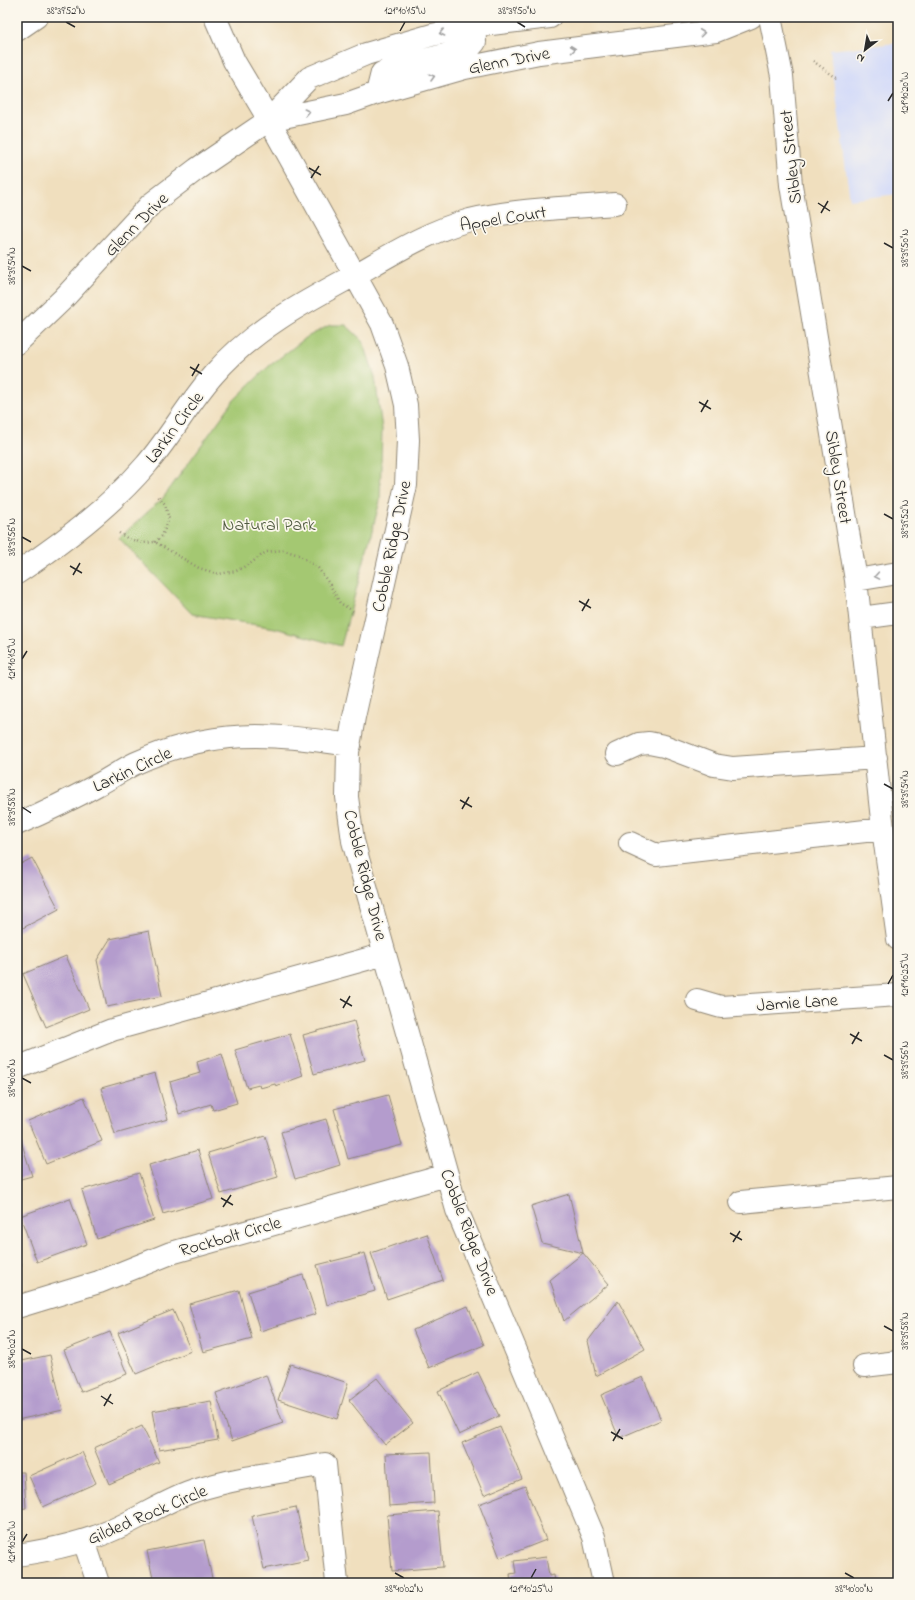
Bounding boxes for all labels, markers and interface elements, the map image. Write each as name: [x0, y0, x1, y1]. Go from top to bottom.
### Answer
text: 38°39'52"N: [47, 4, 86, 19]
text: 121°10'15"W: [384, 4, 426, 19]
text: 38°39'50"N: [498, 4, 536, 19]
one-way arrow: [439, 28, 445, 36]
one-way arrow: [699, 29, 705, 38]
north arrow: [845, 30, 885, 70]
street label: Glenn Drive: [467, 41, 553, 83]
one-way arrow: [570, 45, 576, 54]
text: N: [853, 49, 868, 66]
text: 121°10'20"W: [898, 72, 913, 114]
one-way arrow: [428, 73, 435, 82]
street label: Sibley Street: [774, 108, 810, 205]
one-way arrow: [304, 109, 310, 117]
street label: Glenn Drive: [99, 187, 176, 264]
street label: Appel Court: [458, 200, 548, 240]
text: 38°39'50"N: [898, 229, 913, 267]
text: 38°39'54"N: [5, 247, 20, 285]
street label: Larkin Circle: [140, 386, 212, 470]
street label: Sibley Street: [817, 429, 857, 526]
street label: Cobble Ridge Drive: [366, 477, 421, 615]
text: 38°39'52"N: [898, 499, 913, 538]
park label: Natural Park: [222, 513, 316, 539]
text: 38°39'56"N: [5, 518, 20, 556]
one-way arrow: [874, 572, 880, 580]
text: 121°10'15"W: [5, 638, 20, 680]
street label: Larkin Circle: [89, 741, 177, 800]
text: 38°39'54"N: [898, 770, 913, 808]
text: 38°39'58"N: [5, 788, 20, 826]
street label: Cobble Ridge Drive: [334, 807, 393, 945]
text: 121°10'25"W: [898, 953, 913, 997]
street label: Jamie Lane: [756, 988, 840, 1020]
text: 38°39'56"N: [898, 1041, 913, 1079]
text: 38°40'00"N: [5, 1059, 20, 1097]
street label: Cobble Ridge Drive: [431, 1166, 505, 1301]
street label: Rockbolt Circle: [177, 1211, 285, 1265]
text: 38°39'58"N: [898, 1312, 913, 1350]
text: 38°40'02"N: [5, 1330, 20, 1368]
street label: Gilded Rock Circle: [84, 1479, 213, 1553]
text: 121°10'20"W: [5, 1521, 20, 1563]
text: 38°40'02"N: [385, 1582, 423, 1597]
text: 121°10'25"W: [509, 1582, 553, 1597]
text: 38°40'00"N: [835, 1582, 873, 1597]

